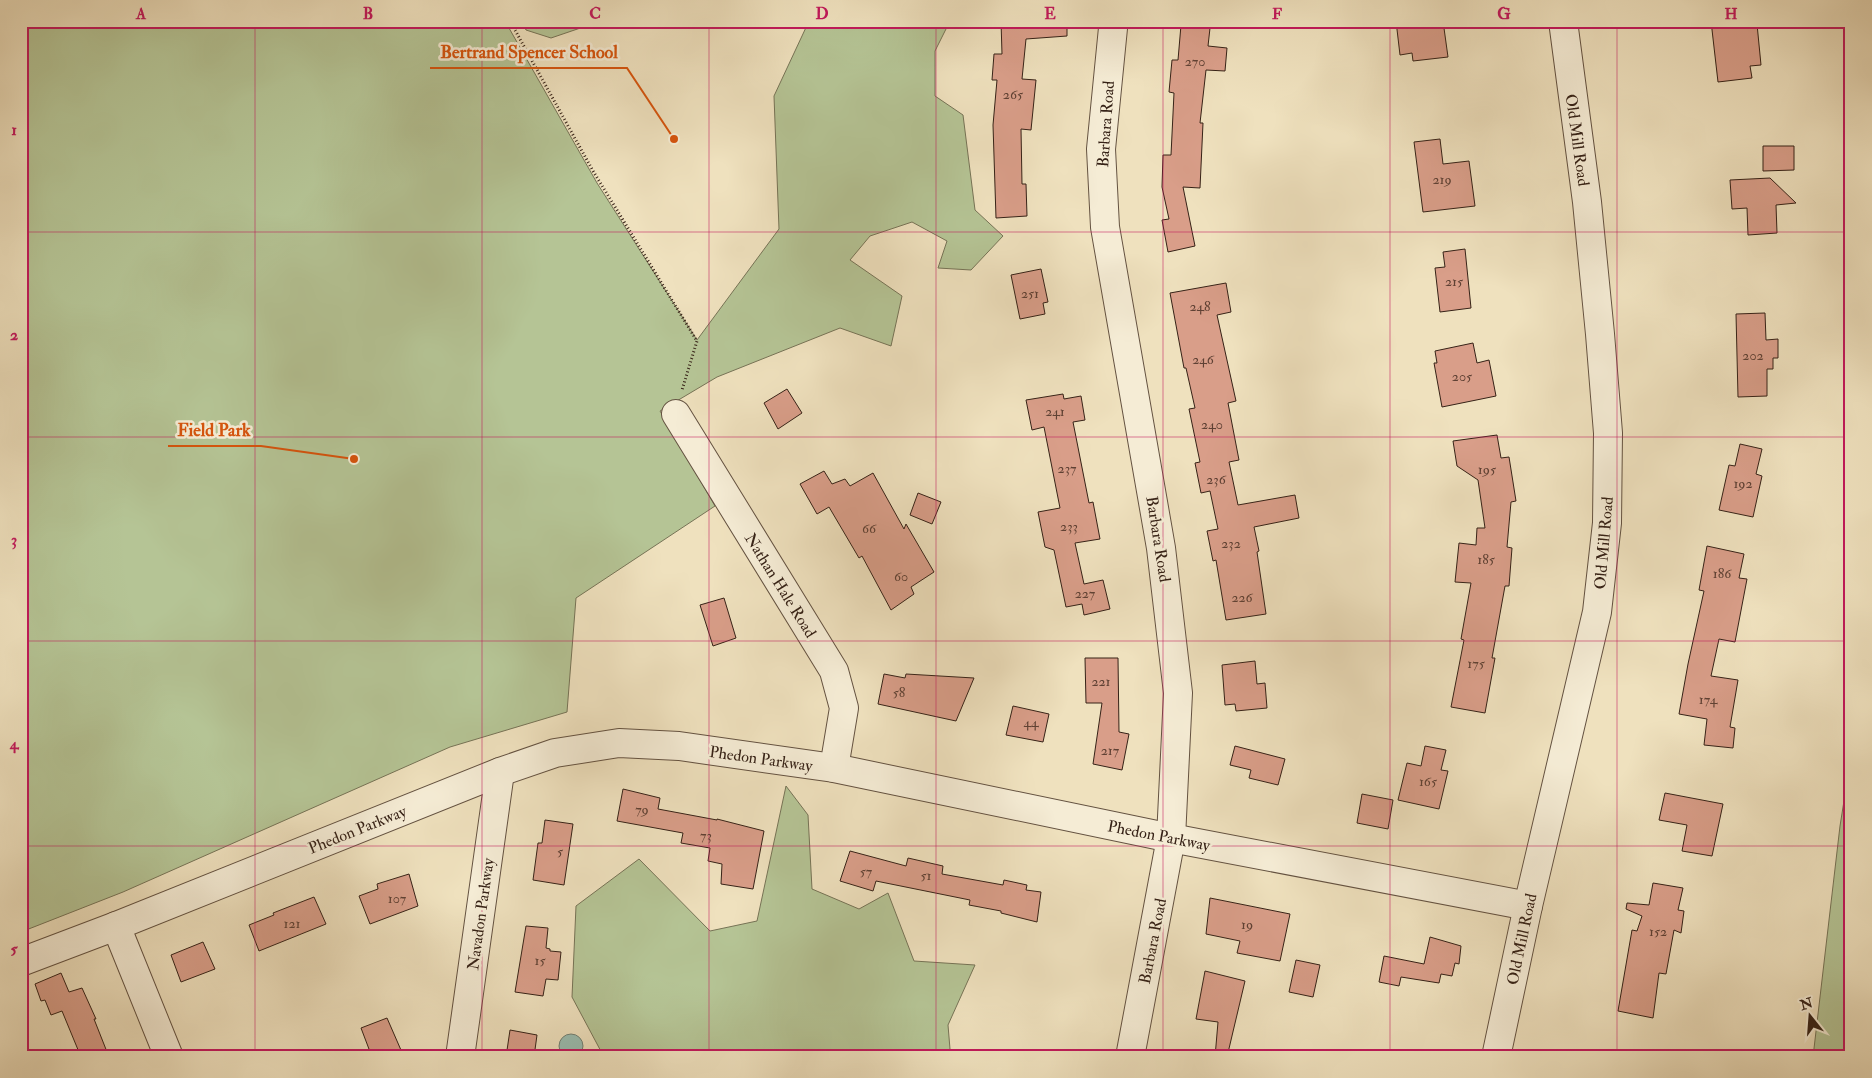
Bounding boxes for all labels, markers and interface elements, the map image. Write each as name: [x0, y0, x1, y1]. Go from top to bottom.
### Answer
text: A: [135, 4, 147, 24]
text: B: [363, 4, 373, 24]
text: C: [589, 4, 601, 24]
text: D: [815, 4, 829, 24]
text: E: [1044, 4, 1056, 24]
text: F: [1272, 4, 1282, 24]
text: G: [1497, 4, 1511, 24]
text: H: [1724, 4, 1738, 24]
callout: Bertrand Spencer School: [430, 35, 627, 68]
text: Bertrand Spencer School: [440, 41, 618, 64]
house number: 270: [1185, 53, 1205, 70]
street label: Barbara Road: [1093, 80, 1119, 168]
house number: 265: [1003, 86, 1024, 103]
street label: Old Mill Road: [1561, 93, 1593, 188]
text: 1: [11, 120, 17, 140]
house number: 219: [1432, 171, 1452, 188]
house number: 215: [1445, 273, 1464, 290]
house number: 251: [1021, 285, 1039, 302]
house number: 248: [1189, 298, 1211, 315]
text: 2: [10, 325, 18, 345]
house number: 202: [1742, 347, 1764, 364]
house number: 246: [1192, 351, 1215, 368]
house number: 205: [1452, 368, 1473, 385]
house number: 241: [1045, 403, 1065, 420]
callout: Field Park: [168, 413, 261, 446]
house number: 240: [1201, 416, 1223, 433]
text: Field Park: [177, 419, 251, 442]
house number: 237: [1058, 460, 1077, 477]
house number: 195: [1478, 461, 1497, 478]
house number: 236: [1206, 471, 1227, 488]
house number: 192: [1733, 475, 1753, 492]
street label: Barbara Road: [1141, 495, 1175, 584]
street label: Old Mill Road: [1590, 496, 1618, 590]
house number: 233: [1060, 518, 1078, 535]
house number: 66: [862, 520, 877, 537]
text: 3: [11, 530, 17, 550]
street label: Nathan Hale Road: [740, 530, 820, 642]
house number: 232: [1221, 535, 1241, 552]
house number: 185: [1477, 551, 1496, 568]
house number: 186: [1713, 565, 1732, 582]
house number: 60: [894, 568, 908, 585]
house number: 227: [1075, 585, 1096, 602]
house number: 226: [1231, 589, 1254, 606]
house number: 175: [1467, 655, 1486, 672]
house number: 221: [1091, 673, 1111, 690]
house number: 58: [893, 684, 906, 701]
house number: 174: [1699, 691, 1719, 708]
house number: 44: [1023, 714, 1040, 731]
text: 4: [9, 734, 20, 754]
street label: Phedon Parkway: [708, 742, 815, 776]
house number: 217: [1101, 742, 1120, 759]
house number: 165: [1419, 773, 1438, 790]
street label: Phedon Parkway: [305, 801, 410, 859]
house number: 79: [635, 801, 649, 818]
street label: Phedon Parkway: [1106, 816, 1213, 856]
house number: 73: [700, 827, 712, 844]
house number: 5: [557, 843, 564, 860]
street label: Navadon Parkway: [463, 856, 499, 972]
house number: 57: [860, 863, 873, 880]
house number: 51: [920, 867, 932, 884]
house number: 107: [388, 890, 407, 907]
street label: Old Mill Road: [1503, 892, 1541, 987]
street label: Barbara Road: [1135, 897, 1171, 986]
house number: 121: [283, 915, 301, 932]
house number: 19: [1241, 916, 1253, 933]
house number: 152: [1649, 923, 1667, 940]
text: 5: [10, 939, 18, 959]
house number: 15: [534, 952, 546, 969]
north arrow: [1784, 990, 1834, 1040]
text: N: [1797, 994, 1815, 1014]

